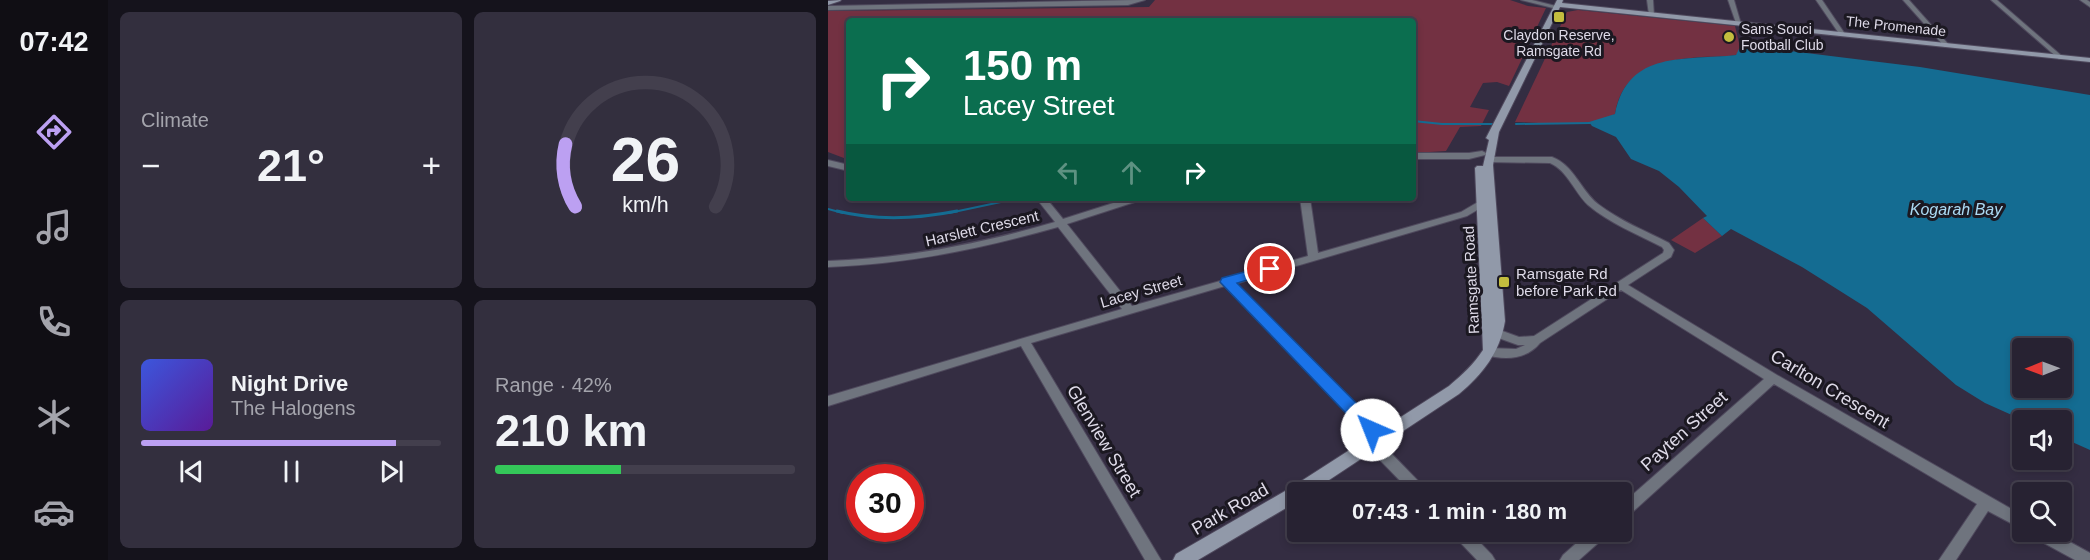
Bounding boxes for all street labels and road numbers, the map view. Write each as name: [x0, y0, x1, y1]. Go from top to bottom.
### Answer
street label: The Promenade: [1845, 13, 1947, 39]
street label: Harslett Crescent: [924, 206, 1041, 249]
street label: Ramsgate Road: [1460, 225, 1482, 335]
street label: Lacey Street: [1098, 271, 1185, 311]
street label: Carlton Crescent: [1767, 346, 1893, 432]
street label: Glenview Street: [1063, 381, 1145, 501]
street label: Payten Street: [1637, 387, 1731, 475]
street label: Park Road: [1188, 479, 1272, 539]

